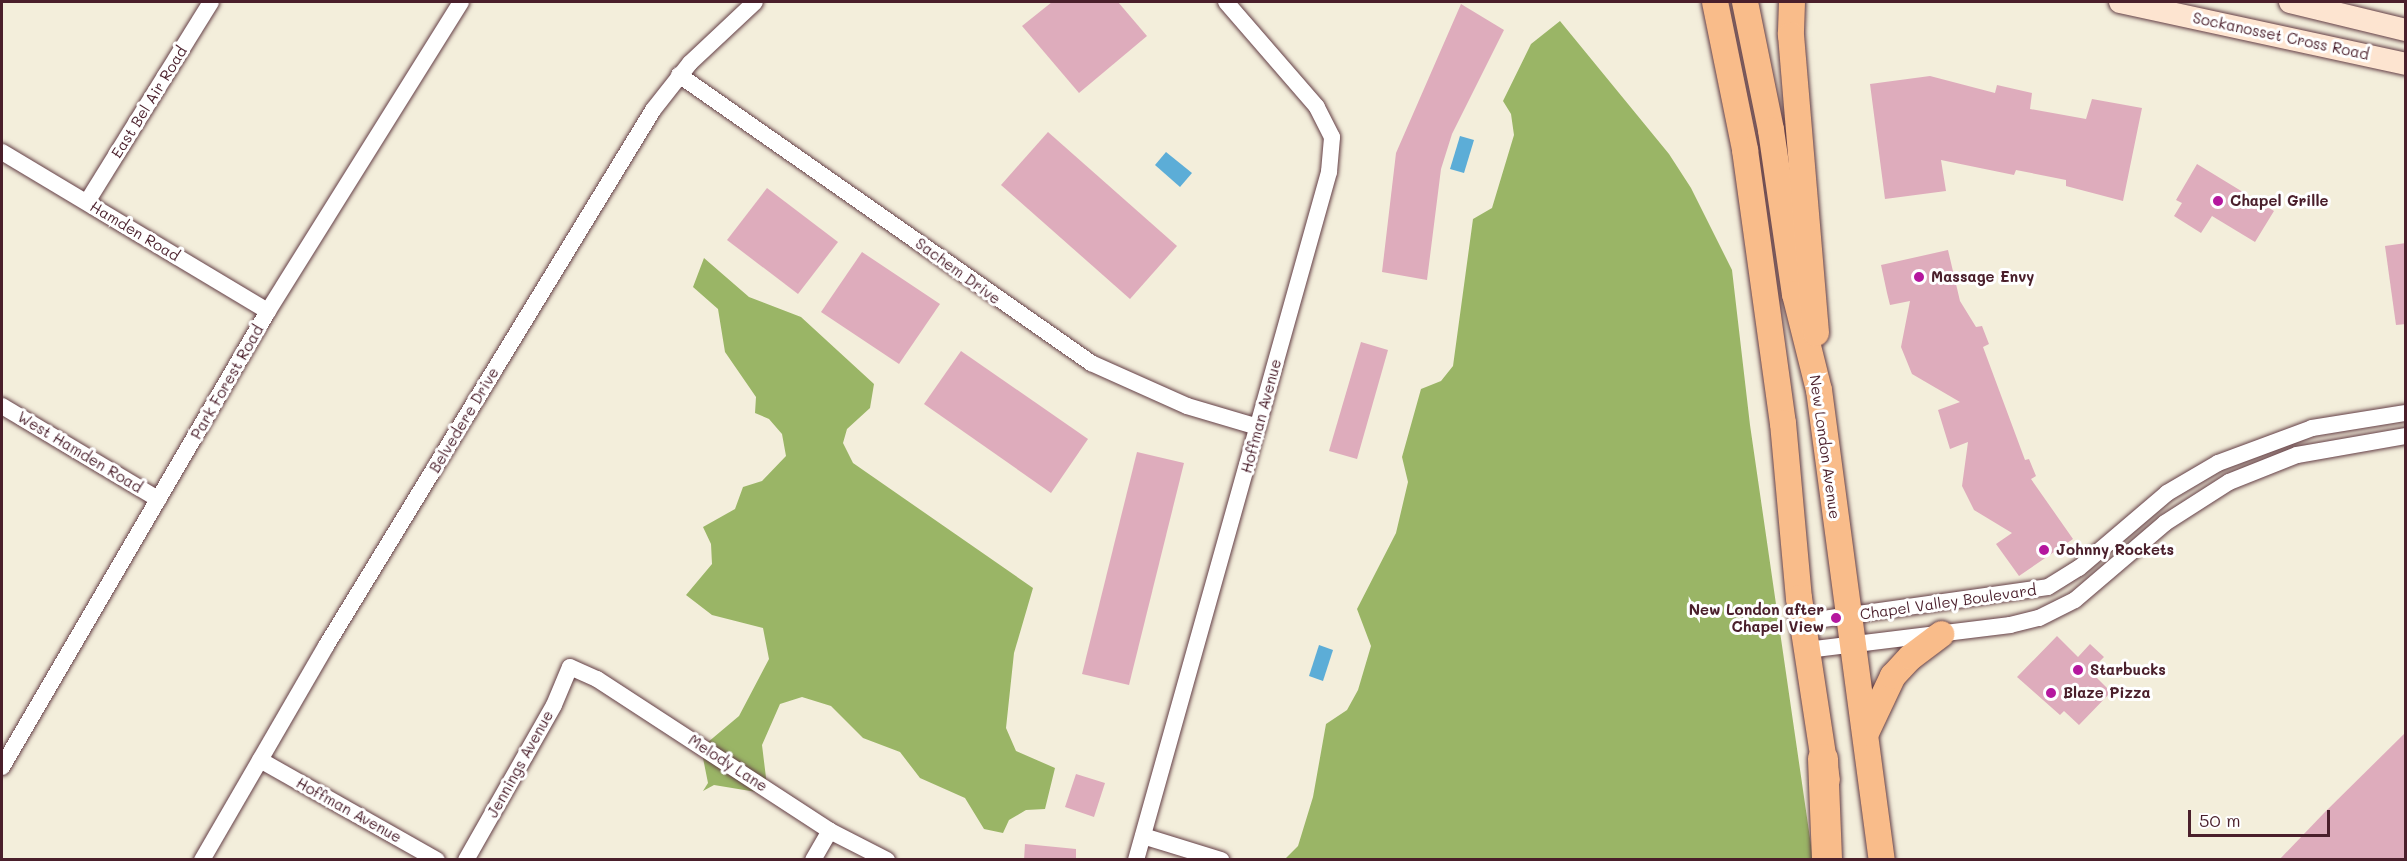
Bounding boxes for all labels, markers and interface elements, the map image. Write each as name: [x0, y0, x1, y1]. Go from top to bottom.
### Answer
street label: Sockanosset Cross Road: [2191, 9, 2371, 63]
street label: East Bel Air Road: [107, 43, 191, 161]
place label: Chapel Grille: [2230, 192, 2328, 210]
marker: Chapel Grille: [2211, 194, 2225, 208]
street label: Hamden Road: [87, 197, 183, 265]
street label: Sachem Drive: [912, 234, 1004, 308]
place label: Massage Envy: [1931, 268, 2034, 286]
marker: Massage Envy: [1912, 270, 1926, 284]
street label: Park Forest Road: [187, 322, 267, 442]
street label: Hoffman Avenue: [1237, 357, 1285, 475]
street label: Belvedere Drive: [425, 364, 503, 476]
street label: New London Avenue: [1806, 374, 1844, 520]
street label: West Hamden Road: [14, 408, 146, 496]
place label: Johnny Rockets: [2056, 541, 2174, 559]
marker: Johnny Rockets: [2037, 543, 2051, 557]
street label: Chapel Valley Boulevard: [1859, 581, 2037, 623]
place label: New London after Chapel View: [1689, 600, 1824, 635]
marker: New London after Chapel View: [1829, 611, 1843, 625]
place label: Starbucks: [2090, 661, 2166, 679]
marker: Starbucks: [2071, 663, 2085, 677]
place label: Blaze Pizza: [2063, 684, 2151, 702]
marker: Blaze Pizza: [2044, 686, 2058, 700]
street label: Jennings Avenue: [483, 707, 557, 821]
street label: Melody Lane: [685, 731, 771, 795]
street label: Hoffman Avenue: [293, 774, 405, 846]
scale bar: [2191, 798, 2334, 836]
text: 50 m: [2199, 808, 2241, 832]

